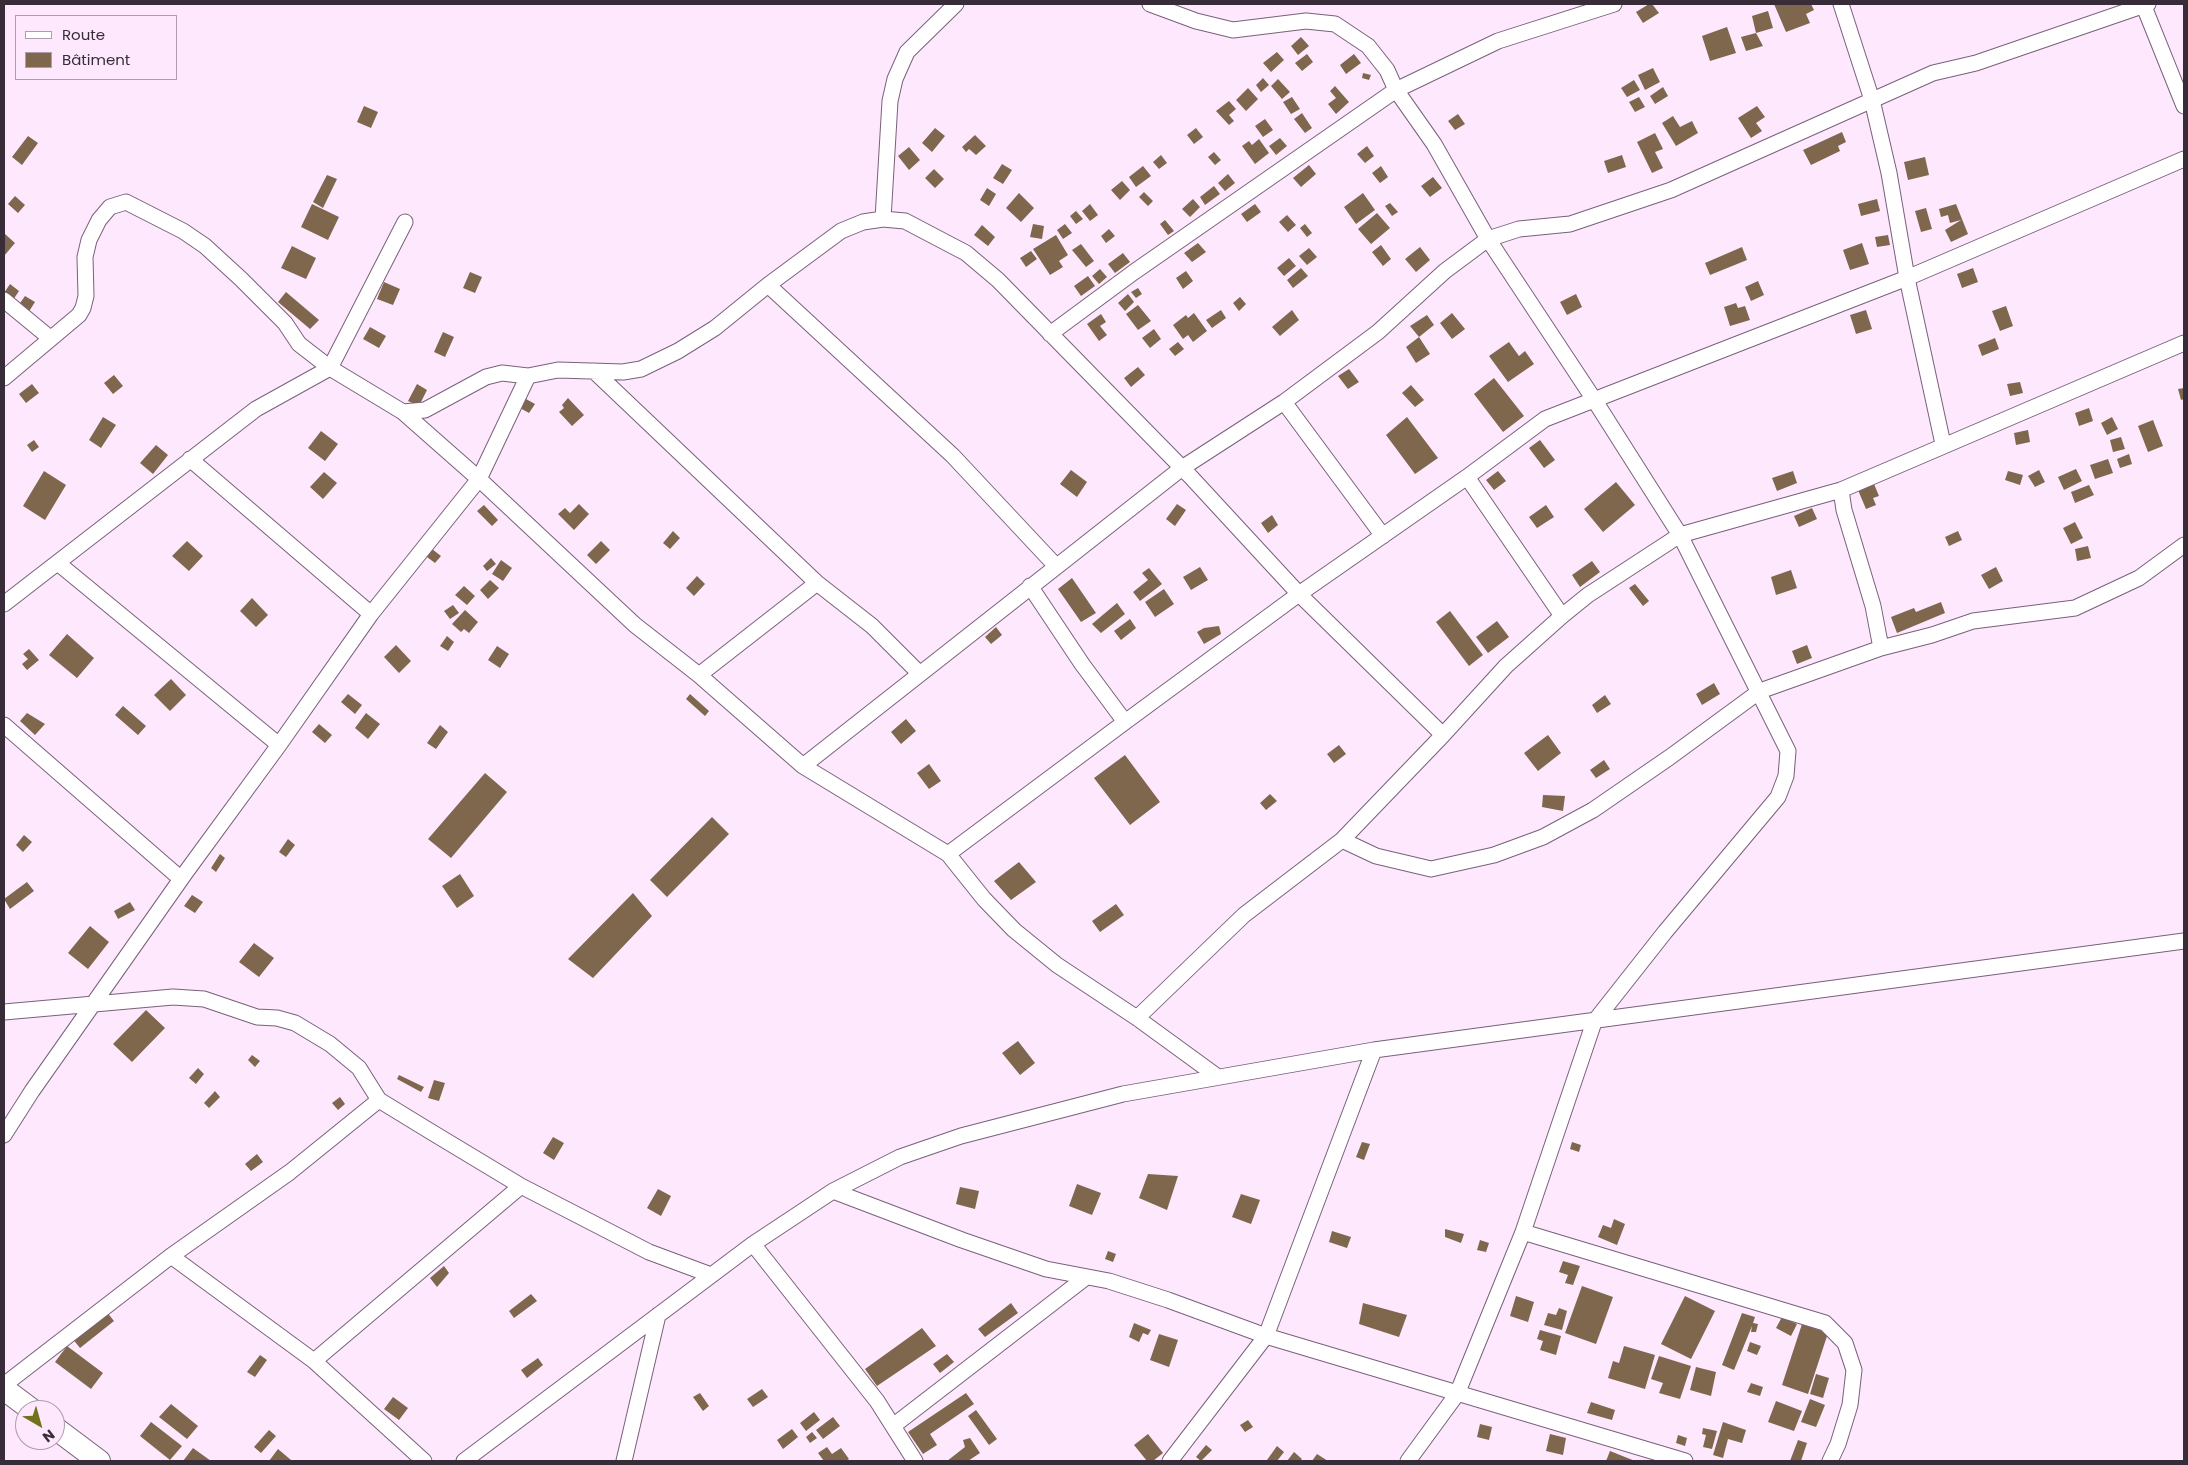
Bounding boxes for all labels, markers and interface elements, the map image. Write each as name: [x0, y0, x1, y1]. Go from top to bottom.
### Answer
legend: [15, 15, 178, 80]
text: Route: [62, 24, 105, 45]
text: Bâtiment: [62, 49, 130, 70]
north arrow: [15, 1400, 65, 1450]
text: N: [38, 1425, 59, 1447]

